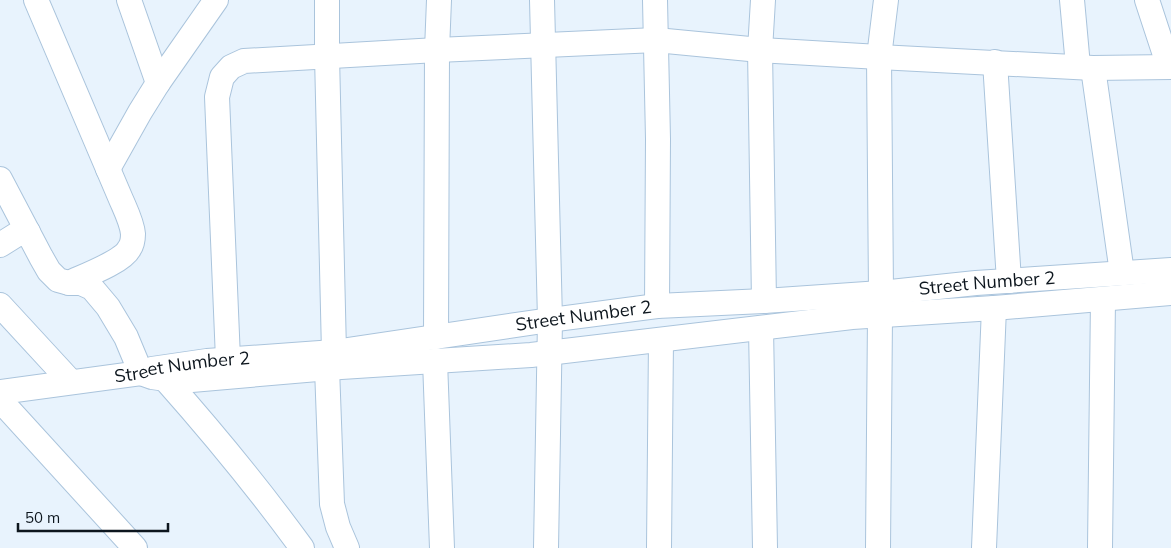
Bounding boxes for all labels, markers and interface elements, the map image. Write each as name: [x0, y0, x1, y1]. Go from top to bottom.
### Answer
street label: Street Number 2: [918, 266, 1056, 300]
street label: Street Number 2: [514, 295, 653, 336]
street label: Street Number 2: [113, 346, 251, 387]
scale bar: [18, 500, 168, 532]
text: 50 m: [25, 508, 60, 527]

